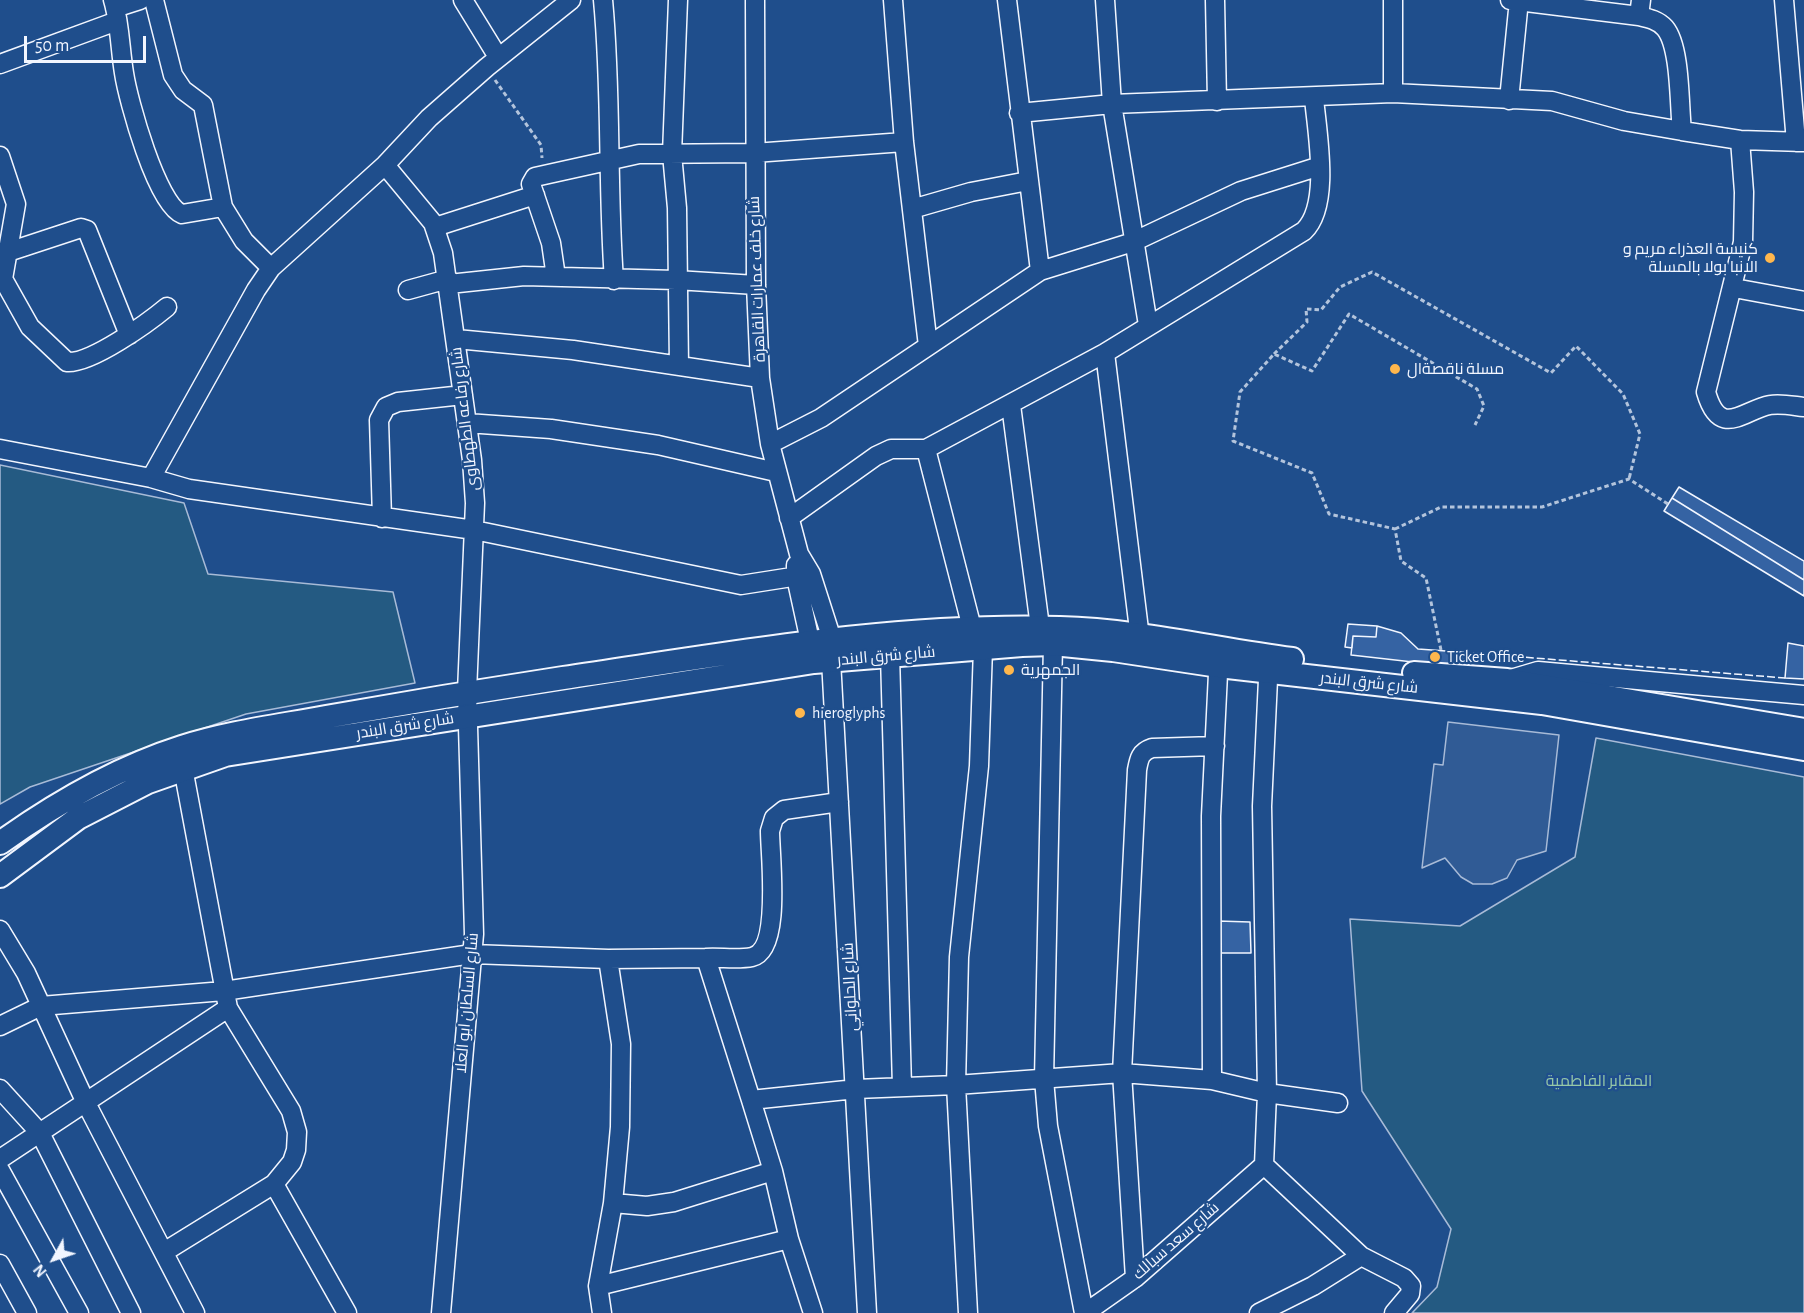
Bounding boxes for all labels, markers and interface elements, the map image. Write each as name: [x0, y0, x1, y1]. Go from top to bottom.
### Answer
scale bar: [27, 24, 148, 62]
text: 50 m: [35, 37, 69, 55]
street label: شارع خلف عمارات القاهرة: [745, 196, 769, 362]
place label: كنيسة العذراء مريم و الانبا بولا بالمسلة: [1623, 239, 1758, 277]
marker: كنيسة العذراء مريم و الانبا بولا بالمسلة: [1763, 251, 1777, 265]
street label: شارع رفاعه الطهطاوى: [447, 346, 483, 492]
place label: مسلة ناقصةال: [1407, 359, 1504, 379]
marker: مسلة ناقصةال: [1388, 362, 1402, 376]
street label: شارع شرق البندر: [836, 642, 936, 670]
place label: Ticket Office: [1447, 647, 1524, 667]
marker: Ticket Office: [1428, 650, 1442, 664]
place label: الجمهرية: [1021, 660, 1080, 680]
marker: الجمهرية: [1002, 663, 1016, 677]
street label: شارع شرق البندر: [1319, 668, 1419, 698]
place label: hieroglyphs: [812, 703, 886, 723]
marker: hieroglyphs: [793, 706, 807, 720]
street label: شارع شرق البندر: [355, 709, 455, 743]
street label: شارع السلطان ابو العلا: [451, 932, 483, 1074]
street label: شارع الحلواني: [838, 942, 862, 1032]
park label: المقابر الفاطمية: [1546, 1071, 1652, 1091]
street label: شارع سعد سبالك: [1129, 1198, 1223, 1284]
north arrow: [24, 1229, 84, 1289]
text: N: [31, 1261, 50, 1280]

